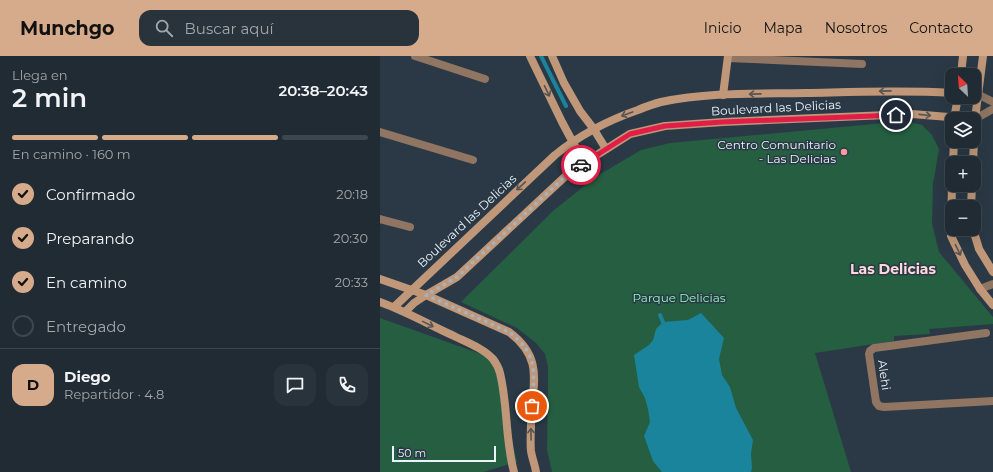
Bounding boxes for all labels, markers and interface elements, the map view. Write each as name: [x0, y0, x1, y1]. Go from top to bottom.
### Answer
search box: [139, 10, 419, 46]
text: Munchgo: [20, 17, 115, 40]
icon: search: [153, 17, 175, 39]
text: Buscar aquí: [185, 19, 274, 38]
text: Inicio: [704, 19, 741, 37]
text: Mapa: [763, 19, 803, 37]
text: Nosotros: [825, 19, 887, 37]
text: Contacto: [909, 19, 973, 37]
text: Llega en: [12, 67, 68, 83]
north arrow: [945, 68, 981, 104]
map controls: [945, 68, 981, 236]
text: 20:38–20:43: [278, 81, 368, 100]
text: 2 min: [12, 82, 87, 114]
one-way arrow: [544, 85, 551, 97]
one-way arrow: [879, 87, 892, 95]
one-way arrow: [749, 91, 762, 98]
street label: Boulevard las Delicias: [711, 97, 841, 118]
pin: [879, 98, 913, 132]
icon: home: [885, 104, 907, 126]
one-way arrow: [622, 110, 634, 118]
one-way arrow: [918, 112, 931, 119]
button: layers: [945, 112, 981, 148]
place label: Centro Comunitario - Las Delicias: [717, 137, 836, 166]
courier: [561, 145, 601, 185]
text: En camino · 160 m: [12, 146, 131, 162]
marker: Centro Comunitario - Las Delicias: [839, 147, 849, 157]
icon: car: [570, 154, 592, 176]
button: +: [945, 156, 981, 192]
street label: Boulevard las Delicias: [414, 171, 519, 270]
one-way arrow: [516, 182, 527, 191]
icon: check: [12, 183, 34, 205]
text: Confirmado: [46, 185, 135, 204]
text: 20:18: [336, 186, 368, 202]
button: −: [945, 200, 981, 236]
icon: check: [12, 227, 34, 249]
text: Preparando: [46, 229, 134, 248]
text: 20:30: [333, 230, 368, 246]
one-way arrow: [955, 244, 962, 256]
district label: Las Delicias: [850, 260, 937, 278]
icon: check: [12, 271, 34, 293]
text: En camino: [46, 273, 127, 292]
text: 20:33: [335, 274, 368, 290]
park label: Parque Delicias: [632, 290, 726, 305]
text: Entregado: [46, 317, 126, 336]
one-way arrow: [422, 321, 434, 328]
street label: Alehi: [875, 359, 894, 391]
button: chat: [274, 364, 316, 406]
button: phone: [326, 364, 368, 406]
text: Diego: [64, 367, 111, 386]
text: D: [27, 375, 39, 394]
text: Repartidor · 4.8: [64, 386, 164, 402]
pin: [515, 389, 549, 423]
icon: bag: [521, 395, 543, 417]
one-way arrow: [527, 428, 535, 441]
scale bar: [392, 444, 496, 463]
text: 50 m: [398, 446, 426, 460]

